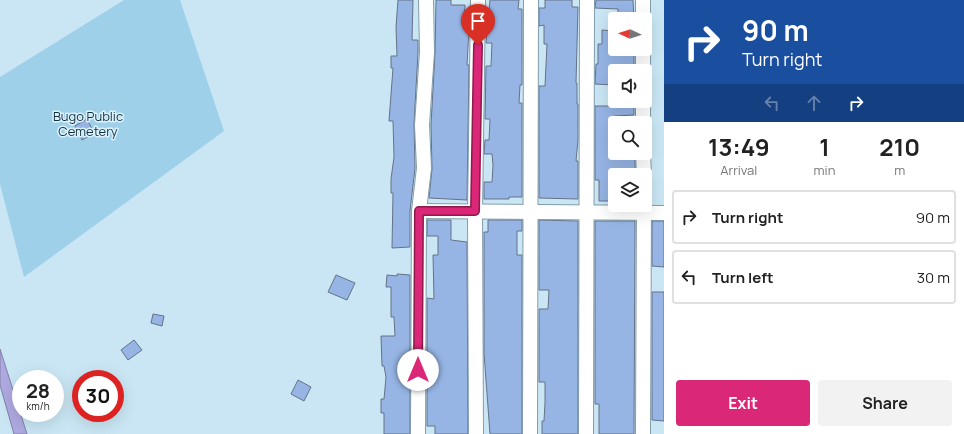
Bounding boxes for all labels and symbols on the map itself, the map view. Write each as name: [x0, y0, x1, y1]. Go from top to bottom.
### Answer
pin: [461, 4, 495, 45]
north arrow: [608, 12, 652, 56]
park label: Bugo Public Cemetery: [53, 107, 123, 140]
position arrow: [397, 349, 439, 391]
speed limit sign: 30: [72, 370, 124, 422]

